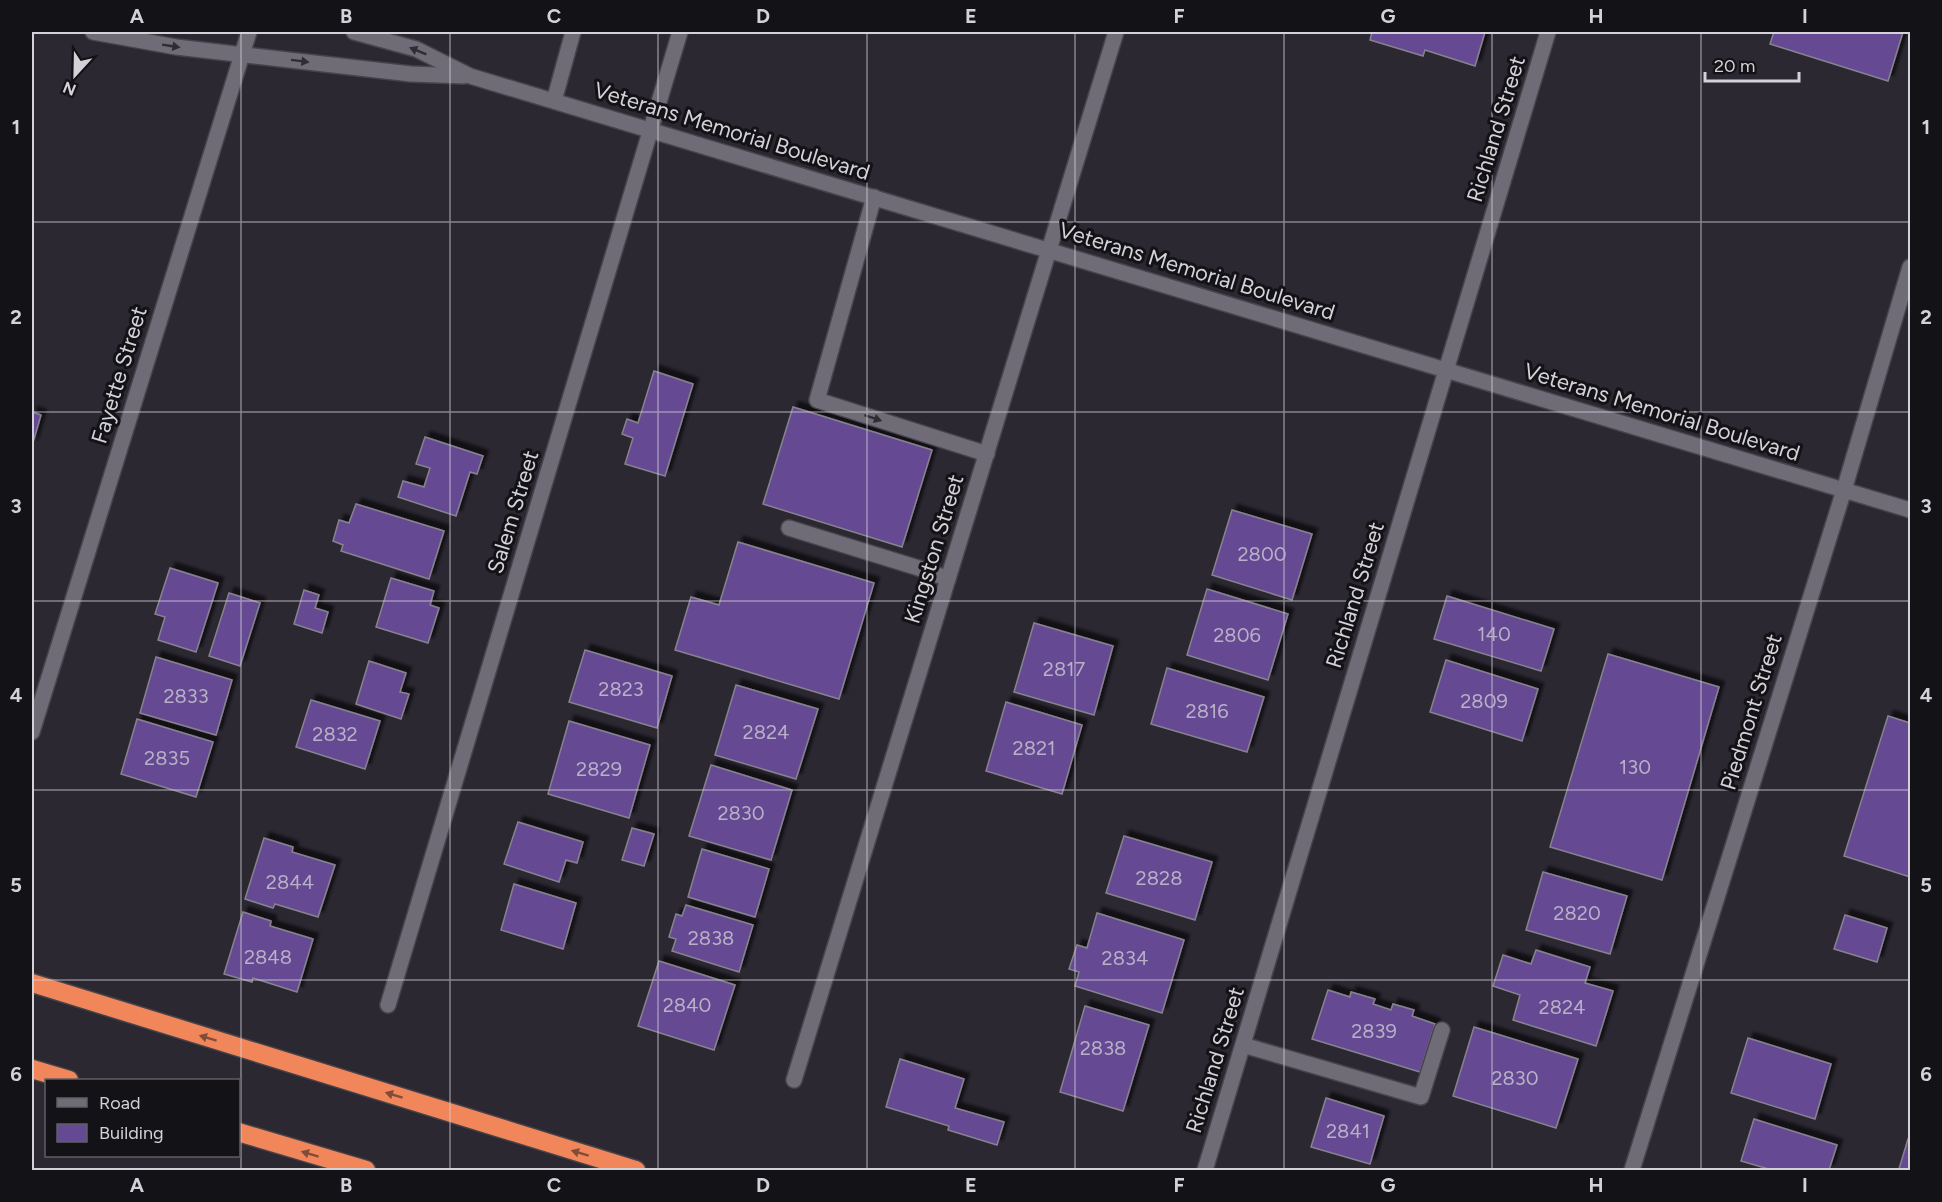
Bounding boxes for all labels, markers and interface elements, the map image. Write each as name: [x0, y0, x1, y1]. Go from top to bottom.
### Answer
text: A: [130, 4, 145, 28]
text: B: [340, 4, 352, 28]
text: C: [547, 4, 561, 28]
text: D: [756, 4, 770, 28]
text: E: [965, 4, 977, 28]
text: F: [1173, 4, 1185, 28]
text: G: [1381, 4, 1396, 28]
text: H: [1589, 4, 1604, 28]
text: I: [1802, 4, 1808, 28]
one-way arrow: [162, 42, 181, 51]
north arrow: [45, 45, 105, 105]
scale bar: [1705, 45, 1800, 83]
one-way arrow: [408, 46, 426, 56]
street label: Richland Street: [1461, 53, 1531, 205]
text: 20 m: [1714, 55, 1755, 77]
one-way arrow: [291, 56, 310, 66]
street label: Veterans Memorial Boulevard: [591, 76, 873, 186]
text: N: [60, 77, 79, 100]
text: 1: [12, 115, 20, 139]
text: 1: [1922, 115, 1930, 139]
street label: Veterans Memorial Boulevard: [1056, 216, 1338, 326]
street label: Fayette Street: [85, 303, 153, 447]
text: 2: [10, 305, 22, 329]
text: 2: [1920, 305, 1932, 329]
street label: Veterans Memorial Boulevard: [1521, 357, 1803, 467]
one-way arrow: [864, 414, 882, 423]
street label: Salem Street: [481, 447, 545, 577]
street label: Kingston Street: [899, 471, 969, 627]
text: 3: [10, 494, 22, 518]
text: 3: [1920, 494, 1932, 518]
street label: Richland Street: [1320, 519, 1390, 671]
house number: 2800: [1237, 542, 1287, 566]
house number: 140: [1477, 622, 1511, 646]
house number: 2806: [1213, 623, 1261, 647]
street label: Piedmont Street: [1714, 631, 1788, 793]
house number: 2817: [1043, 657, 1085, 681]
house number: 2823: [598, 677, 644, 701]
text: 4: [10, 683, 23, 707]
text: 4: [1920, 683, 1933, 707]
house number: 2833: [163, 684, 209, 708]
house number: 2809: [1460, 689, 1508, 713]
house number: 2816: [1185, 699, 1229, 723]
house number: 2824: [742, 720, 790, 744]
house number: 2832: [312, 722, 358, 746]
house number: 2821: [1013, 736, 1055, 760]
house number: 2835: [144, 746, 190, 770]
house number: 130: [1619, 755, 1651, 779]
house number: 2829: [576, 757, 622, 781]
house number: 2830: [717, 801, 765, 825]
house number: 2828: [1136, 866, 1182, 890]
house number: 2844: [266, 870, 314, 894]
text: 5: [10, 873, 22, 897]
text: 5: [1920, 873, 1932, 897]
house number: 2820: [1553, 901, 1601, 925]
house number: 2838: [688, 926, 734, 950]
house number: 2848: [244, 945, 292, 969]
house number: 2834: [1102, 946, 1148, 970]
street label: Richland Street: [1180, 984, 1250, 1136]
house number: 2840: [663, 993, 711, 1017]
house number: 2824: [1538, 995, 1586, 1019]
house number: 2839: [1351, 1019, 1397, 1043]
one-way arrow: [199, 1032, 217, 1042]
house number: 2838: [1080, 1036, 1126, 1060]
text: 6: [10, 1062, 22, 1086]
text: 6: [1920, 1062, 1932, 1086]
house number: 2830: [1491, 1066, 1539, 1090]
legend: [45, 1079, 240, 1157]
one-way arrow: [385, 1090, 403, 1099]
text: Road: [99, 1092, 140, 1114]
house number: 2841: [1326, 1119, 1370, 1143]
text: Building: [99, 1122, 164, 1144]
one-way arrow: [301, 1148, 319, 1158]
one-way arrow: [571, 1148, 589, 1157]
text: A: [130, 1173, 145, 1197]
text: B: [340, 1173, 352, 1197]
text: C: [547, 1173, 561, 1197]
text: D: [756, 1173, 770, 1197]
text: E: [965, 1173, 977, 1197]
text: F: [1173, 1173, 1185, 1197]
text: G: [1381, 1173, 1396, 1197]
text: H: [1589, 1173, 1604, 1197]
text: I: [1802, 1173, 1808, 1197]

